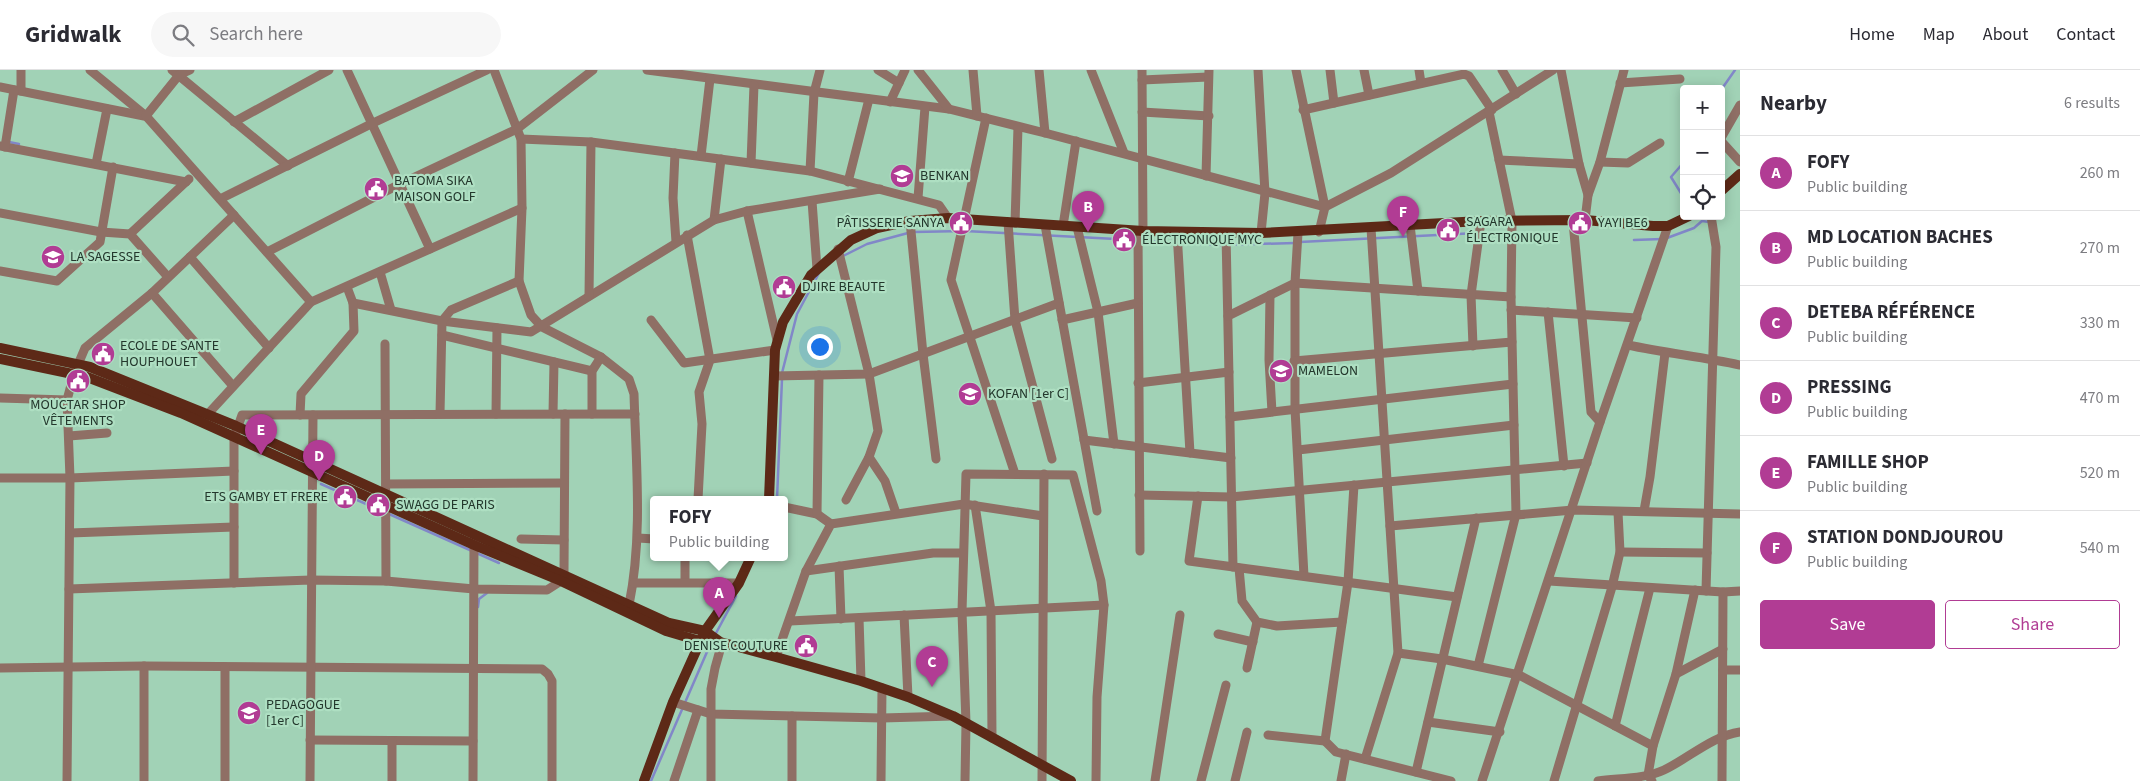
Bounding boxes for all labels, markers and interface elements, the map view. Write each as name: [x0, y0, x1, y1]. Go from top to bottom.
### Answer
search box: [151, 12, 501, 57]
text: Gridwalk: [25, 17, 121, 52]
icon: search: [169, 21, 197, 49]
text: Search here: [209, 21, 303, 48]
text: Home: [1849, 22, 1895, 47]
text: Map: [1923, 22, 1955, 47]
text: About: [1983, 22, 2028, 47]
text: Contact: [2056, 22, 2115, 47]
map controls: [1680, 85, 1725, 220]
button: +: [1680, 85, 1725, 130]
text: Nearby: [1760, 88, 1827, 118]
text: 6 results: [2064, 92, 2120, 114]
button: −: [1680, 130, 1725, 175]
text: FOFY: [1807, 149, 1849, 176]
text: A: [1771, 162, 1781, 184]
text: 260 m: [2080, 162, 2120, 184]
school or university icon: BENKAN: [889, 163, 915, 189]
place label: BENKAN: [920, 166, 969, 186]
place label: BATOMA SIKA MAISON GOLF: [394, 171, 476, 207]
button: locate: [1680, 175, 1725, 220]
public building icon: BATOMA SIKA MAISON GOLF: [363, 176, 389, 202]
text: Public building: [1807, 176, 1907, 198]
pin: B: [1072, 191, 1104, 232]
pin: F: [1387, 196, 1419, 237]
public building icon: PÂTISSERIE SANYA: [948, 210, 974, 236]
public building icon: YAYI BE6: [1567, 210, 1593, 236]
place label: SAGARA ÉLECTRONIQUE: [1466, 212, 1559, 248]
place label: PÂTISSERIE SANYA: [837, 213, 944, 233]
place label: YAYI BE6: [1597, 213, 1648, 233]
public building icon: SAGARA ÉLECTRONIQUE: [1435, 217, 1461, 243]
text: MD LOCATION BACHES: [1807, 224, 1993, 251]
public building icon: ÉLECTRONIQUE MYC: [1111, 227, 1137, 253]
place label: ÉLECTRONIQUE MYC: [1142, 230, 1262, 250]
text: B: [1771, 237, 1781, 259]
text: 270 m: [2080, 237, 2120, 259]
school or university icon: LA SAGESSE: [40, 244, 66, 270]
place label: LA SAGESSE: [70, 247, 140, 267]
text: Public building: [1807, 251, 1907, 273]
public building icon: DJIRE BEAUTE: [771, 274, 797, 300]
place label: DJIRE BEAUTE: [802, 277, 886, 297]
text: DETEBA RÉFÉRENCE: [1807, 299, 1975, 326]
text: C: [1771, 312, 1781, 334]
text: 330 m: [2080, 312, 2120, 334]
text: Public building: [1807, 326, 1907, 348]
your location: [807, 334, 833, 360]
place label: ECOLE DE SANTE HOUPHOUET: [120, 336, 219, 372]
public building icon: ECOLE DE SANTE HOUPHOUET: [90, 341, 116, 367]
school or university icon: MAMELON: [1268, 358, 1294, 384]
place label: MAMELON: [1298, 361, 1358, 381]
public building icon: MOUCTAR SHOP VÊTEMENTS: [65, 368, 91, 394]
text: PRESSING: [1807, 374, 1892, 401]
school or university icon: KOFAN [1er C]: [957, 381, 983, 407]
place label: KOFAN [1er C]: [988, 384, 1069, 404]
text: D: [1771, 387, 1781, 409]
text: 470 m: [2080, 387, 2120, 409]
place label: MOUCTAR SHOP VÊTEMENTS: [30, 395, 126, 431]
text: Public building: [1807, 401, 1907, 423]
pin: E: [245, 414, 277, 455]
pin: D: [303, 440, 335, 481]
text: FAMILLE SHOP: [1807, 449, 1929, 476]
text: E: [1772, 462, 1780, 484]
text: 520 m: [2080, 462, 2120, 484]
text: Public building: [1807, 476, 1907, 498]
public building icon: ETS GAMBY ET FRERE: [332, 484, 358, 510]
place label: ETS GAMBY ET FRERE: [204, 487, 328, 507]
public building icon: SWAGG DE PARIS: [365, 492, 391, 518]
place label: SWAGG DE PARIS: [396, 495, 495, 515]
popup: [650, 496, 788, 561]
text: FOFY: [669, 504, 711, 531]
text: STATION DONDJOUROU: [1807, 524, 2004, 551]
text: Public building: [669, 531, 769, 553]
text: F: [1772, 537, 1780, 559]
text: 540 m: [2080, 537, 2120, 559]
text: Public building: [1807, 551, 1907, 573]
pin: A: [703, 577, 735, 618]
button: Save: [1760, 600, 1935, 649]
button: Share: [1945, 600, 2120, 649]
public building icon: DENISE COUTURE: [793, 633, 819, 659]
place label: DENISE COUTURE: [684, 636, 788, 656]
pin: C: [916, 646, 948, 687]
place label: PEDAGOGUE [1er C]: [266, 695, 340, 731]
school or university icon: PEDAGOGUE [1er C]: [236, 700, 262, 726]

